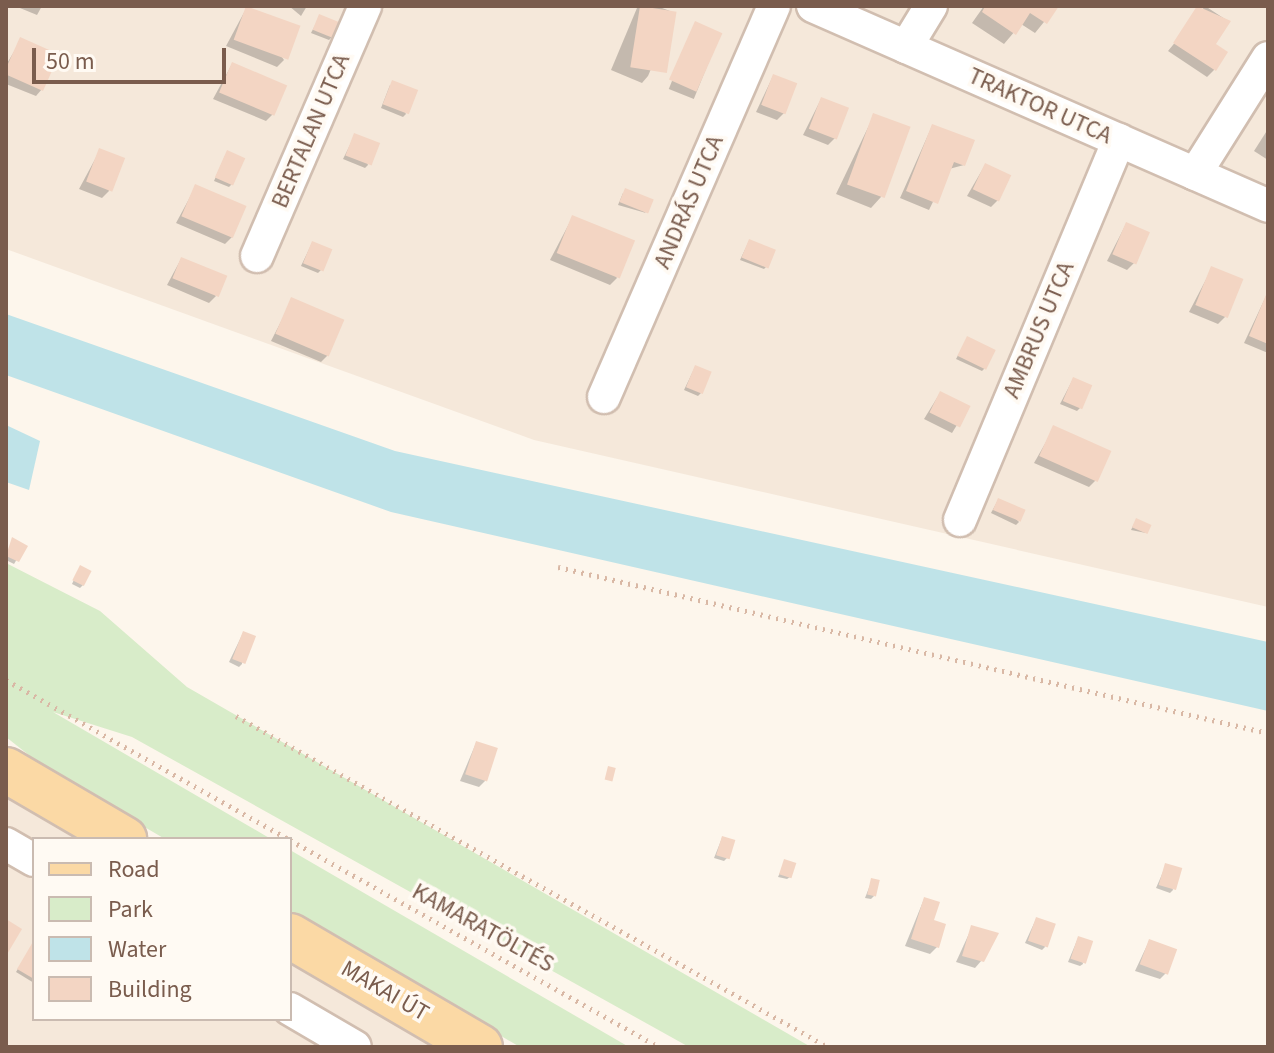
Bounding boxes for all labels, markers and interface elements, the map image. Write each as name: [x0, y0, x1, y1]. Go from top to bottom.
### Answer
scale bar: [36, 32, 230, 82]
text: 50 m: [46, 44, 95, 79]
street label: BERTALAN UTCA: [266, 50, 356, 212]
street label: TRAKTOR UTCA: [964, 61, 1116, 151]
street label: ANDRÁS UTCA: [648, 131, 730, 273]
street label: AMBRUS UTCA: [997, 257, 1081, 403]
legend: [32, 837, 292, 1021]
text: Road: [108, 852, 160, 887]
street label: KAMARATÖLTÉS: [407, 877, 559, 979]
text: Park: [108, 892, 153, 927]
text: Water: [108, 932, 166, 967]
street label: MAKAI ÚT: [336, 954, 434, 1028]
text: Building: [108, 972, 192, 1007]

